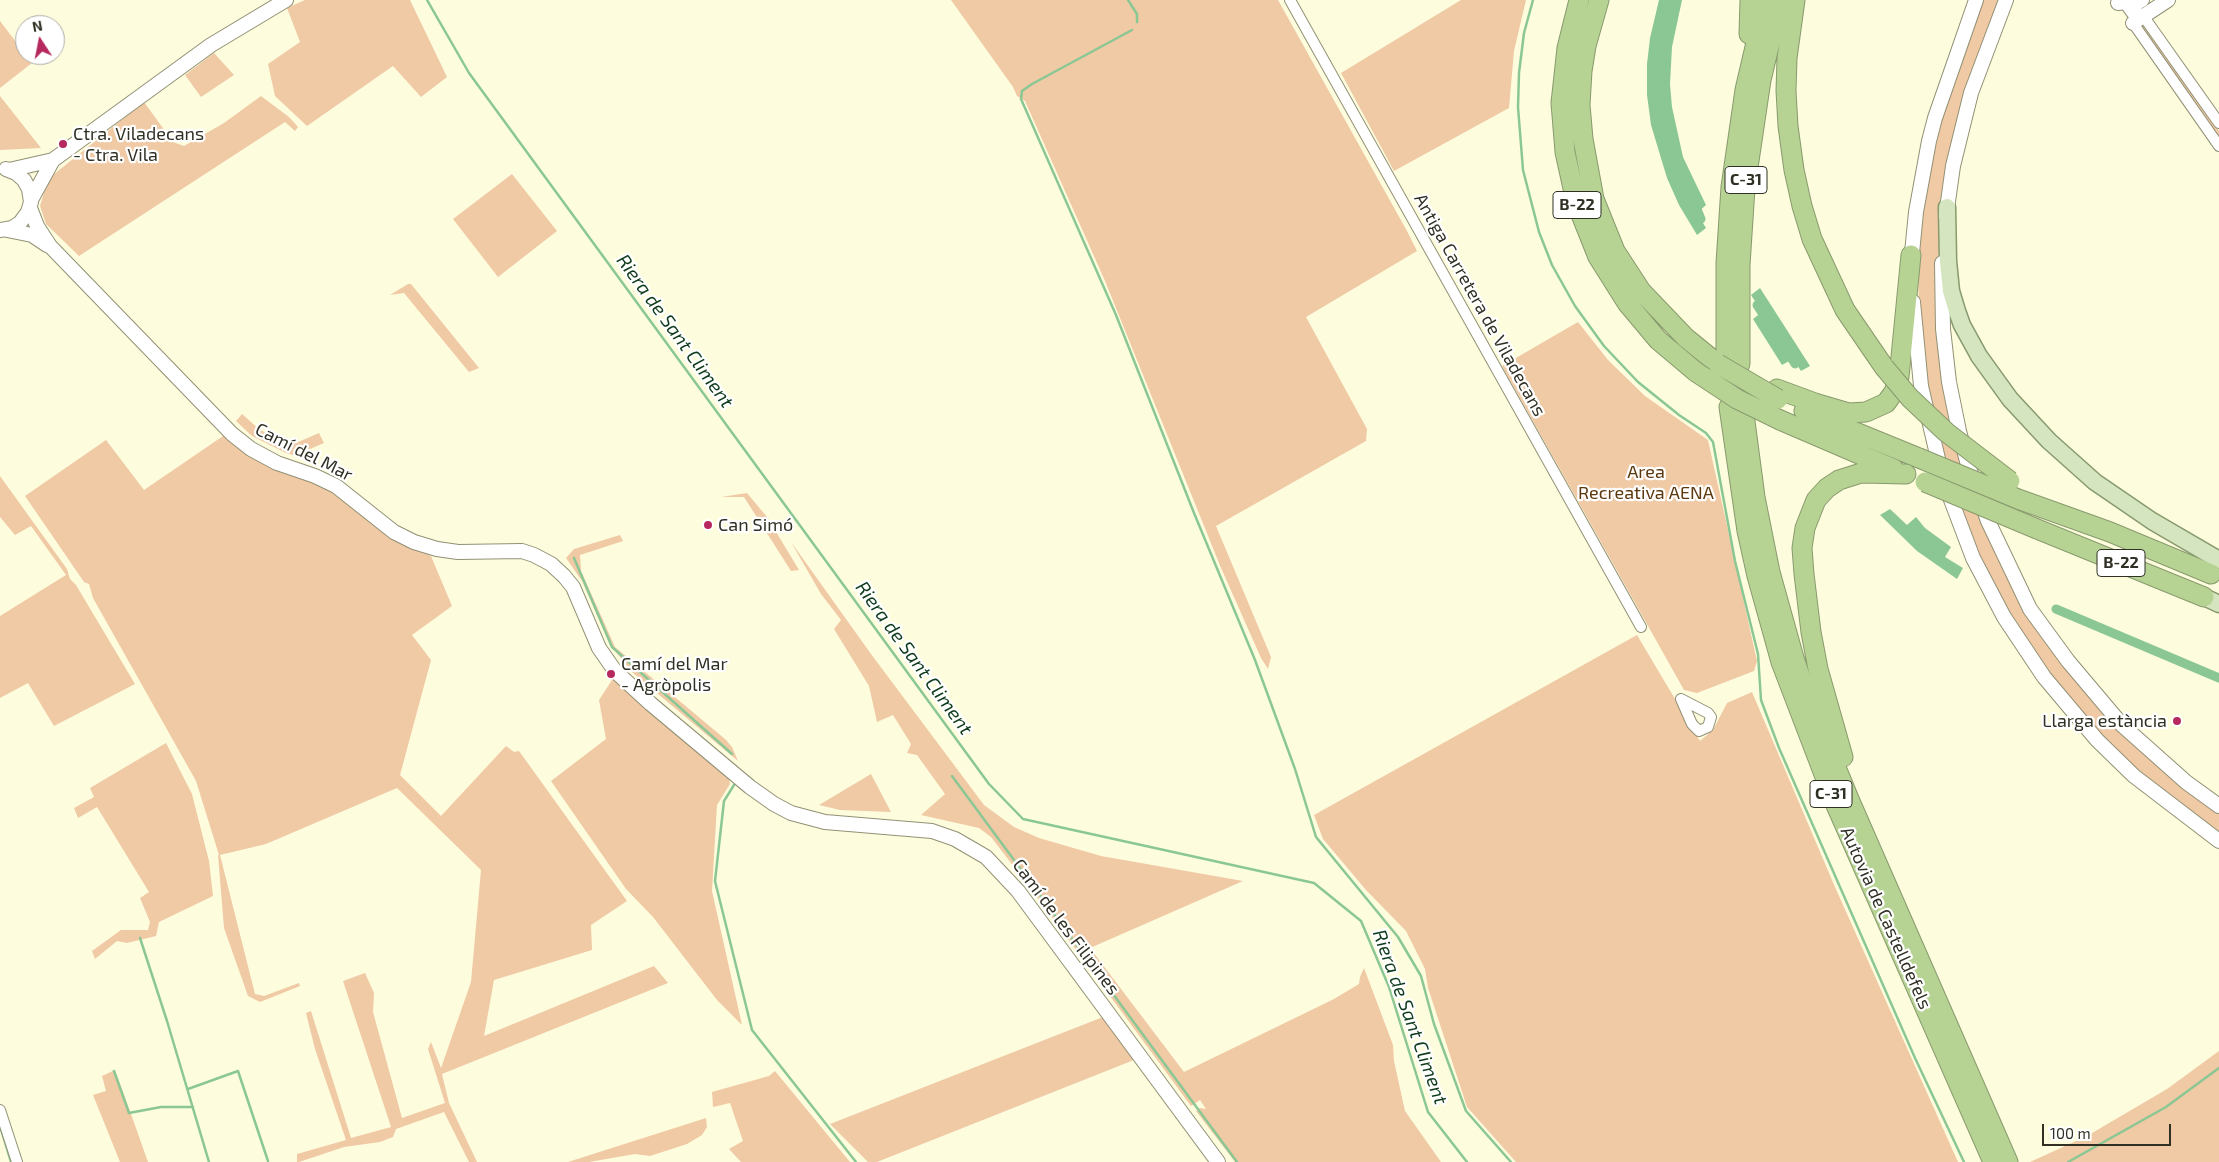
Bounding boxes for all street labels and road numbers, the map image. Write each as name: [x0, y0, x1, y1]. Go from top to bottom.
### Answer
road number: C-31: [1725, 166, 1767, 194]
street label: Antiga Carretera de Viladecans: [1410, 190, 1550, 420]
road number: B-22: [1553, 192, 1601, 218]
street label: Camí del Mar: [252, 418, 356, 486]
road number: B-22: [2097, 550, 2145, 576]
road number: C-31: [1810, 781, 1852, 808]
street label: Autovia de Castelldefels: [1836, 823, 1936, 1013]
street label: Camí de les Filipines: [1008, 855, 1124, 999]

